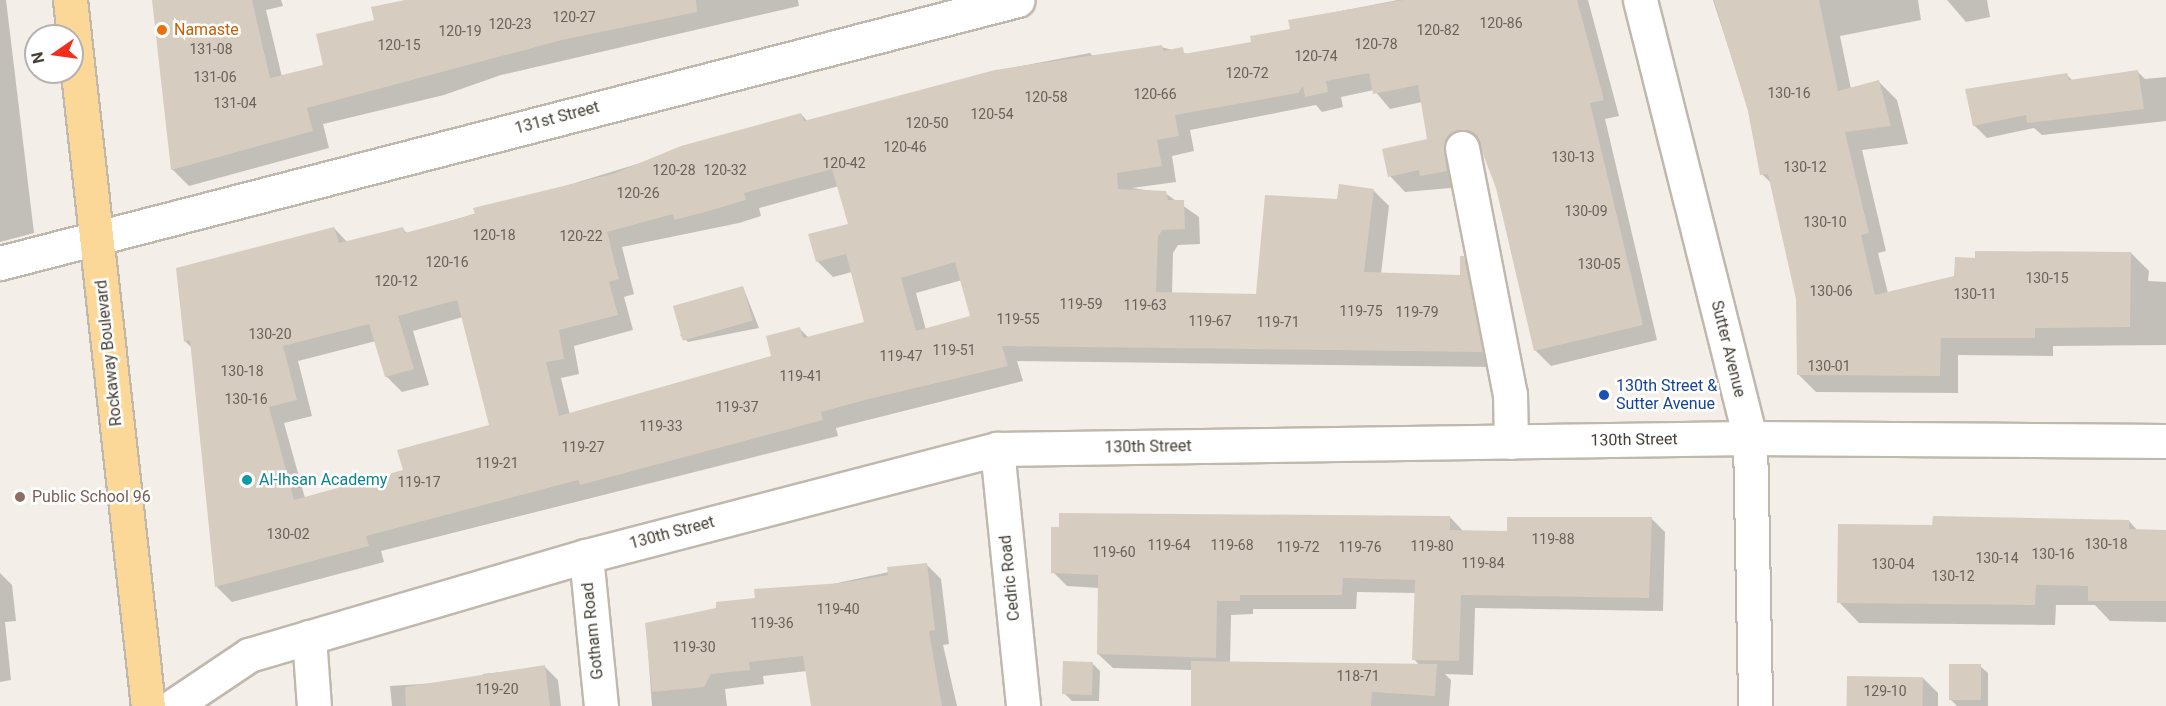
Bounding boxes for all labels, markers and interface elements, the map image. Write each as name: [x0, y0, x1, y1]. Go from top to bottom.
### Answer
house number: 120-27: [552, 9, 596, 25]
house number: 120-86: [1479, 15, 1523, 31]
house number: 120-23: [488, 16, 532, 32]
place label: Namaste: [174, 20, 239, 40]
house number: 120-82: [1416, 22, 1460, 38]
marker: Namaste: [155, 23, 169, 37]
house number: 120-19: [438, 23, 482, 39]
north arrow: [24, 24, 84, 84]
house number: 120-78: [1354, 36, 1398, 52]
house number: 120-15: [377, 37, 421, 53]
house number: 131-08: [189, 41, 233, 57]
house number: 120-74: [1294, 48, 1338, 64]
text: N: [27, 50, 48, 65]
house number: 120-72: [1225, 65, 1269, 81]
house number: 131-06: [193, 69, 237, 85]
house number: 130-16: [1767, 85, 1811, 101]
house number: 120-66: [1133, 86, 1177, 102]
house number: 120-58: [1024, 89, 1068, 105]
house number: 131-04: [213, 95, 257, 111]
street label: 131st Street: [513, 98, 601, 138]
house number: 120-54: [970, 106, 1014, 122]
house number: 120-50: [905, 115, 949, 131]
house number: 120-46: [883, 139, 927, 155]
house number: 130-13: [1551, 149, 1595, 165]
house number: 120-42: [822, 155, 866, 171]
house number: 130-12: [1783, 159, 1827, 175]
house number: 120-28: [652, 162, 696, 178]
house number: 120-32: [703, 162, 747, 178]
house number: 120-26: [616, 185, 660, 201]
house number: 130-09: [1564, 203, 1608, 219]
house number: 130-10: [1803, 214, 1847, 230]
house number: 120-18: [472, 227, 516, 243]
house number: 120-22: [559, 228, 603, 244]
house number: 120-16: [425, 254, 469, 270]
house number: 130-05: [1577, 256, 1621, 272]
house number: 130-15: [2025, 270, 2069, 286]
house number: 120-12: [374, 273, 418, 289]
street label: Rockaway Boulevard: [92, 279, 126, 427]
house number: 130-06: [1809, 283, 1853, 299]
house number: 130-11: [1953, 286, 1997, 302]
house number: 119-59: [1059, 296, 1103, 312]
house number: 119-63: [1123, 297, 1167, 313]
street label: Sutter Avenue: [1707, 299, 1749, 399]
house number: 119-75: [1339, 303, 1383, 319]
house number: 119-79: [1395, 304, 1439, 320]
house number: 119-55: [996, 311, 1040, 327]
house number: 119-67: [1188, 313, 1232, 329]
house number: 119-71: [1256, 314, 1300, 330]
house number: 130-20: [248, 326, 292, 342]
house number: 119-51: [932, 342, 976, 358]
house number: 119-47: [879, 348, 923, 364]
house number: 130-01: [1807, 358, 1851, 374]
house number: 130-18: [220, 363, 264, 379]
house number: 119-41: [779, 368, 823, 384]
place label: 130th Street & Sutter Avenue: [1616, 376, 1717, 414]
marker: 130th Street & Sutter Avenue: [1597, 388, 1611, 402]
house number: 130-16: [224, 391, 268, 407]
house number: 119-37: [715, 399, 759, 415]
house number: 119-33: [639, 418, 683, 434]
street label: 130th Street: [1590, 430, 1678, 450]
street label: 130th Street: [1104, 437, 1192, 457]
house number: 119-27: [561, 439, 605, 455]
house number: 119-21: [475, 455, 519, 471]
place label: Al-Ihsan Academy: [259, 470, 387, 490]
marker: Al-Ihsan Academy: [240, 473, 254, 487]
house number: 119-17: [397, 474, 441, 490]
place label: Public School 96: [32, 487, 151, 507]
marker: Public School 96: [13, 490, 27, 504]
street label: 130th Street: [627, 512, 717, 554]
house number: 130-02: [266, 526, 310, 542]
house number: 119-88: [1531, 531, 1575, 547]
street label: Cedric Road: [996, 534, 1024, 622]
house number: 130-18: [2084, 536, 2128, 552]
house number: 119-64: [1147, 537, 1191, 553]
house number: 119-68: [1210, 537, 1254, 553]
house number: 119-80: [1410, 538, 1454, 554]
house number: 119-72: [1276, 539, 1320, 555]
house number: 119-76: [1338, 539, 1382, 555]
house number: 119-60: [1092, 544, 1136, 560]
house number: 130-16: [2031, 546, 2075, 562]
house number: 130-14: [1975, 550, 2019, 566]
house number: 119-84: [1461, 555, 1505, 571]
house number: 130-04: [1871, 556, 1915, 572]
house number: 130-12: [1931, 568, 1975, 584]
street label: Gotham Road: [578, 582, 608, 680]
house number: 119-40: [816, 601, 860, 617]
house number: 119-36: [750, 615, 794, 631]
house number: 119-30: [672, 639, 716, 655]
house number: 118-71: [1336, 668, 1380, 684]
house number: 119-20: [475, 681, 519, 697]
house number: 129-10: [1863, 683, 1907, 699]

